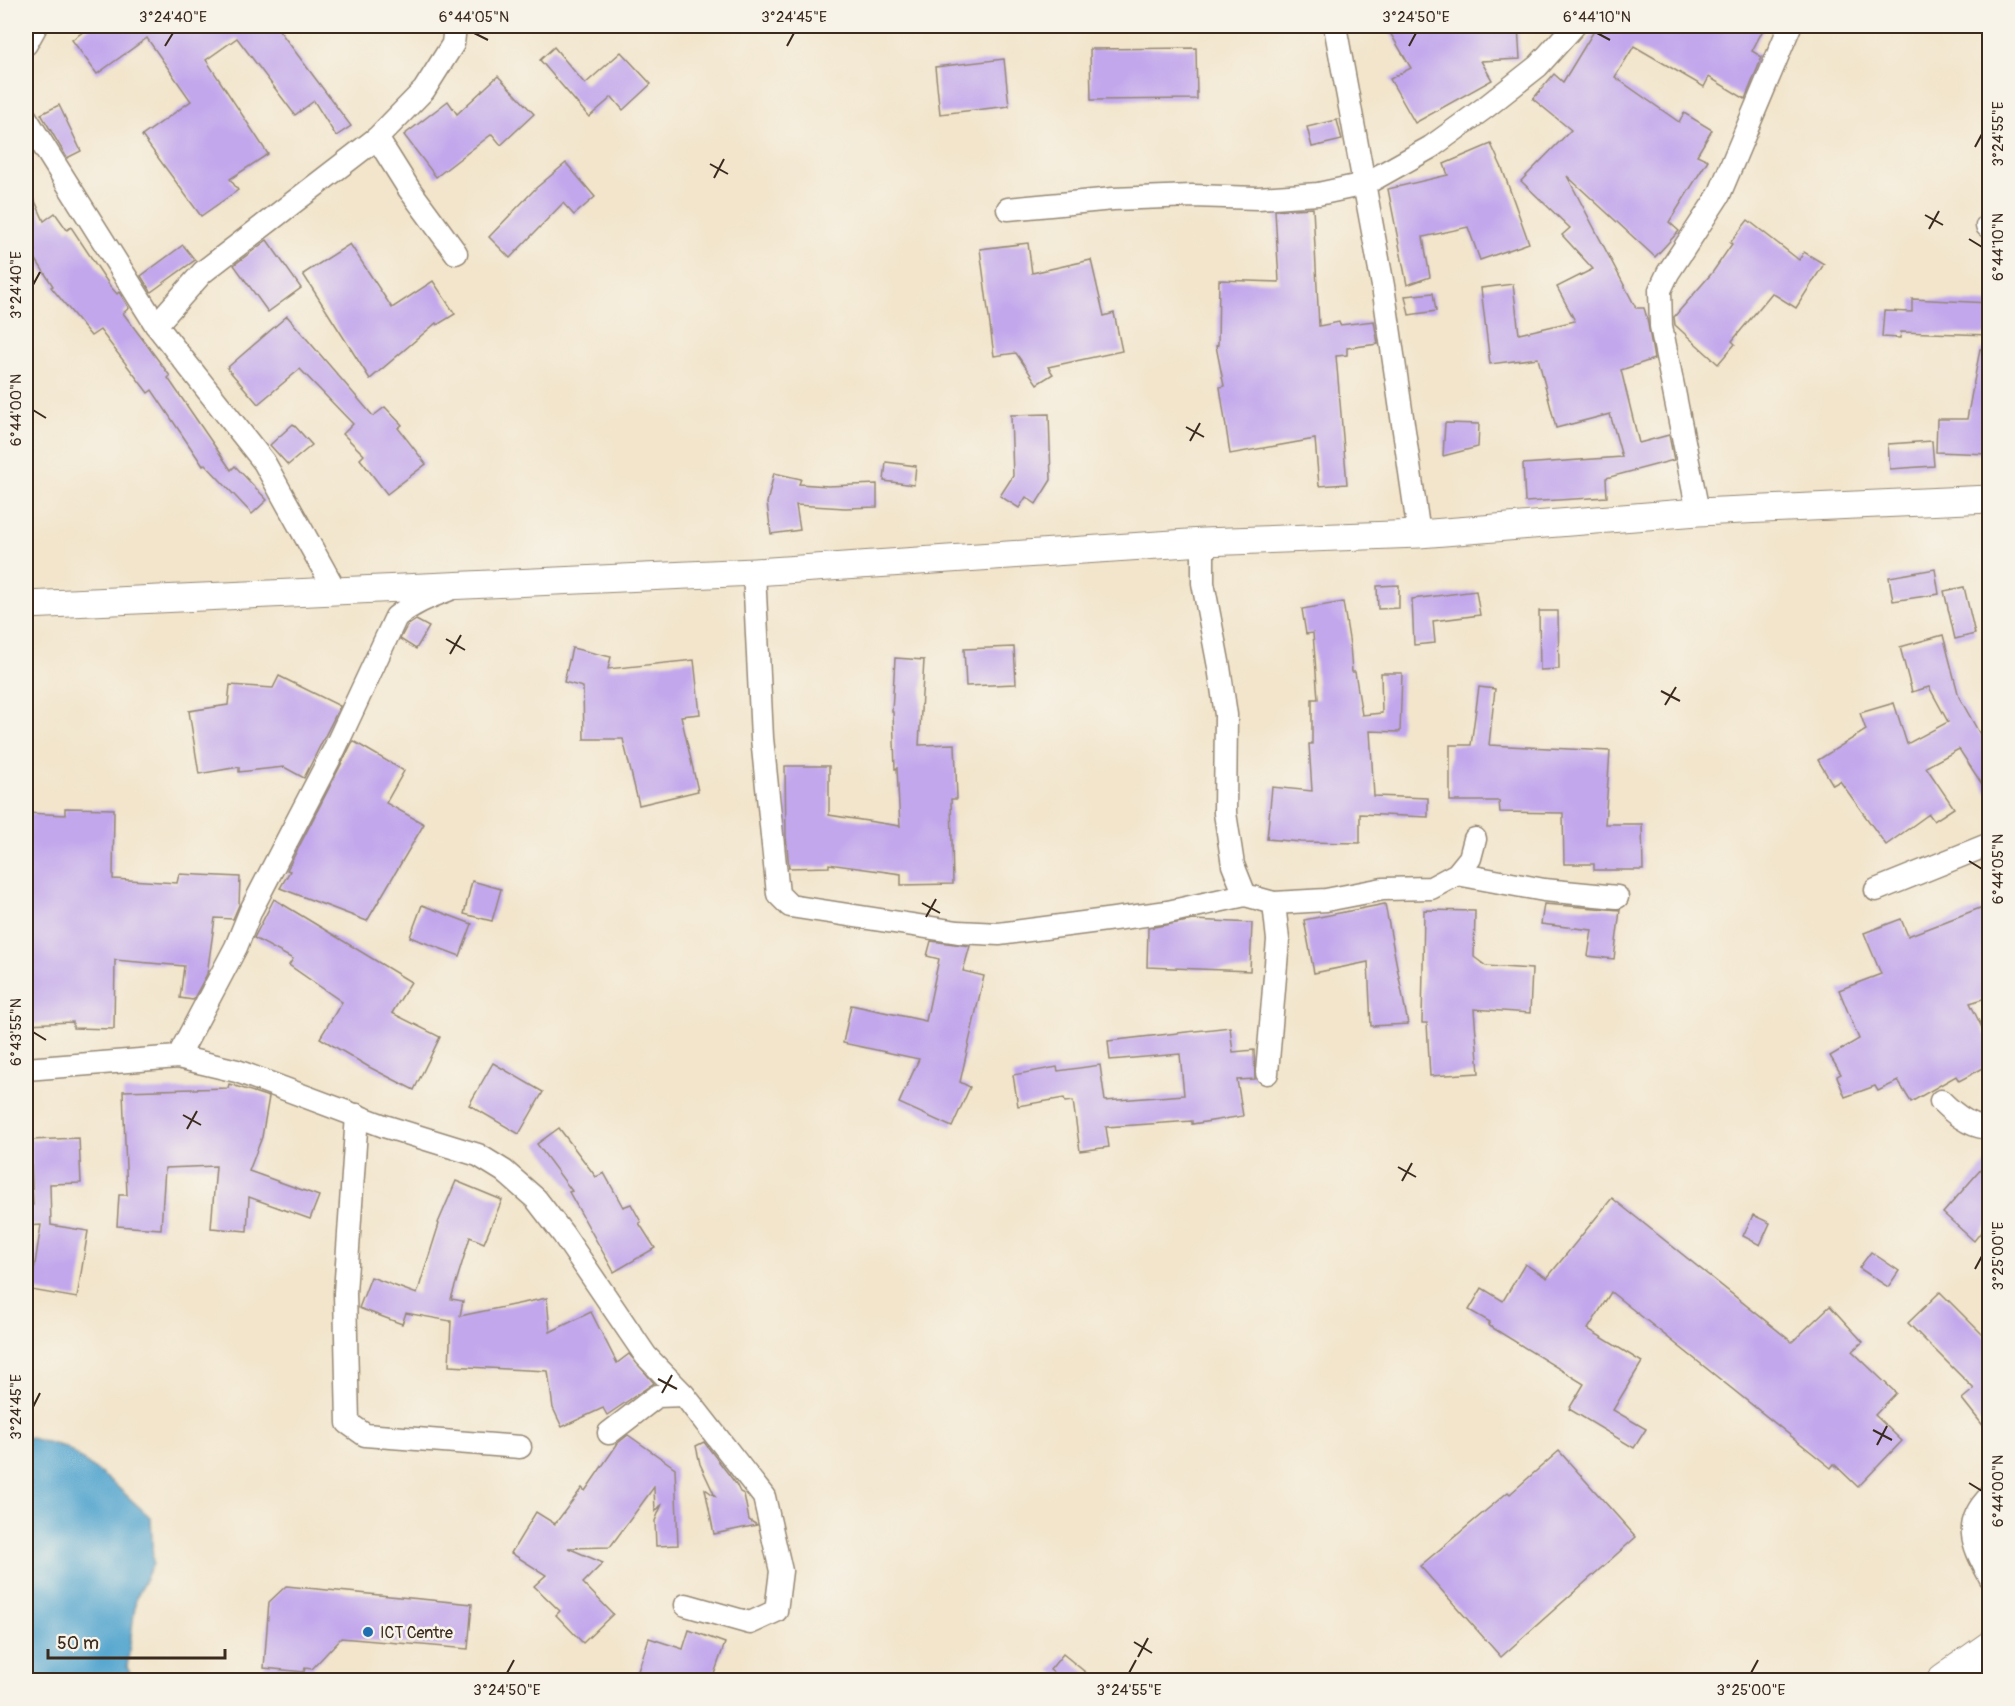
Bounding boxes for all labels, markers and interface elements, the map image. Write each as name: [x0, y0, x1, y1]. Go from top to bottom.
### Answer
text: 3°24'40"E: [139, 8, 207, 27]
text: 6°44'05"N: [439, 8, 509, 27]
text: 3°24'45"E: [761, 8, 827, 27]
text: 3°24'50"E: [1382, 8, 1450, 27]
text: 6°44'10"N: [1563, 8, 1631, 27]
text: 3°24'55"E: [1989, 101, 2008, 167]
text: 6°44'10"N: [1989, 213, 2008, 281]
text: 3°24'40"E: [7, 251, 26, 319]
text: 6°44'00"N: [7, 374, 26, 446]
text: 6°44'05"N: [1989, 834, 2008, 904]
text: 6°43'55"N: [7, 998, 26, 1066]
text: 3°25'00"E: [1989, 1221, 2008, 1290]
text: 3°24'45"E: [7, 1374, 26, 1440]
text: 6°44'00"N: [1989, 1455, 2008, 1527]
scale bar: [48, 1622, 225, 1660]
place label: ICT Centre: [380, 1623, 453, 1643]
marker: ICT Centre: [361, 1625, 375, 1639]
text: 50 m: [57, 1632, 99, 1655]
text: 3°24'50"E: [473, 1681, 541, 1700]
text: 3°24'55"E: [1096, 1681, 1162, 1700]
text: 3°25'00"E: [1717, 1681, 1786, 1700]

